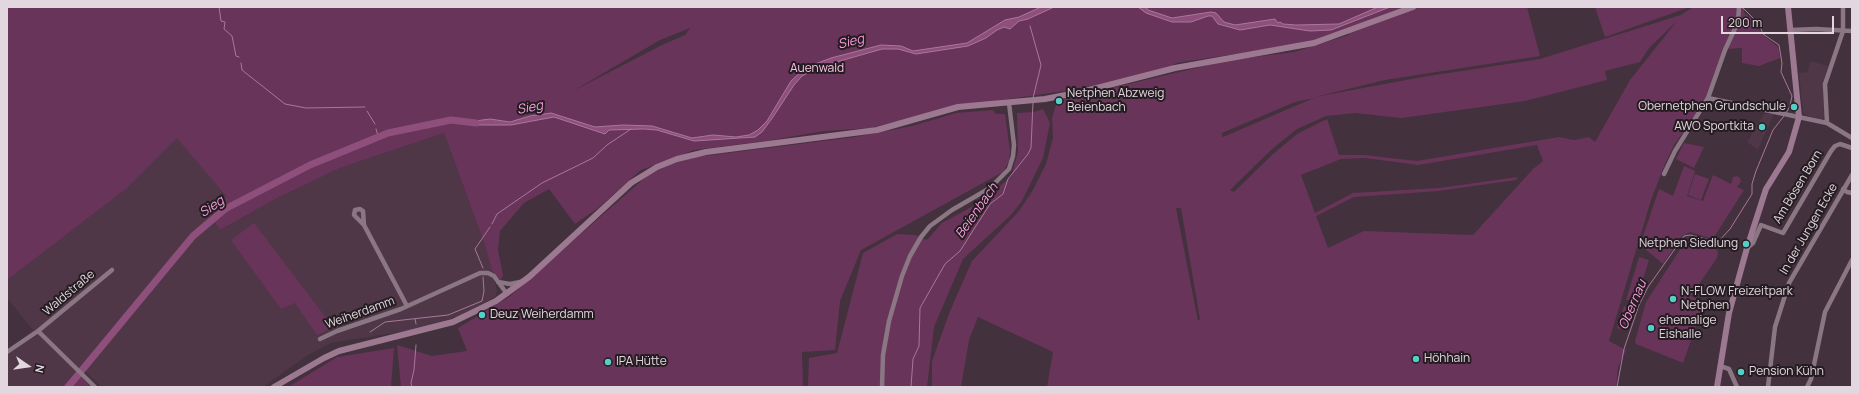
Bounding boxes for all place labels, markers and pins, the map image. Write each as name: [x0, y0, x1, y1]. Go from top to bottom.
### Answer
place label: Netphen Abzweig Beienbach: [1067, 87, 1164, 115]
marker: Netphen Abzweig Beienbach: [1054, 96, 1064, 106]
place label: Obernetphen Grundschule: [1638, 100, 1786, 114]
marker: Obernetphen Grundschule: [1789, 102, 1799, 112]
place label: AWO Sportkita: [1674, 120, 1754, 134]
marker: AWO Sportkita: [1757, 122, 1767, 132]
place label: Netphen Siedlung: [1639, 237, 1738, 251]
marker: Netphen Siedlung: [1741, 239, 1751, 249]
place label: N-FLOW Freizeitpark Netphen: [1681, 285, 1793, 313]
marker: N-FLOW Freizeitpark Netphen: [1668, 294, 1678, 304]
place label: Deuz Weiherdamm: [490, 308, 594, 322]
marker: Deuz Weiherdamm: [477, 310, 487, 320]
place label: ehemalige Eishalle: [1659, 314, 1717, 342]
marker: ehemalige Eishalle: [1646, 323, 1656, 333]
place label: Höhhain: [1424, 352, 1470, 366]
marker: Höhhain: [1411, 354, 1421, 364]
place label: IPA Hütte: [616, 355, 667, 369]
marker: IPA Hütte: [603, 357, 613, 367]
place label: Pension Kühn: [1749, 365, 1824, 379]
marker: Pension Kühn: [1736, 367, 1746, 377]

